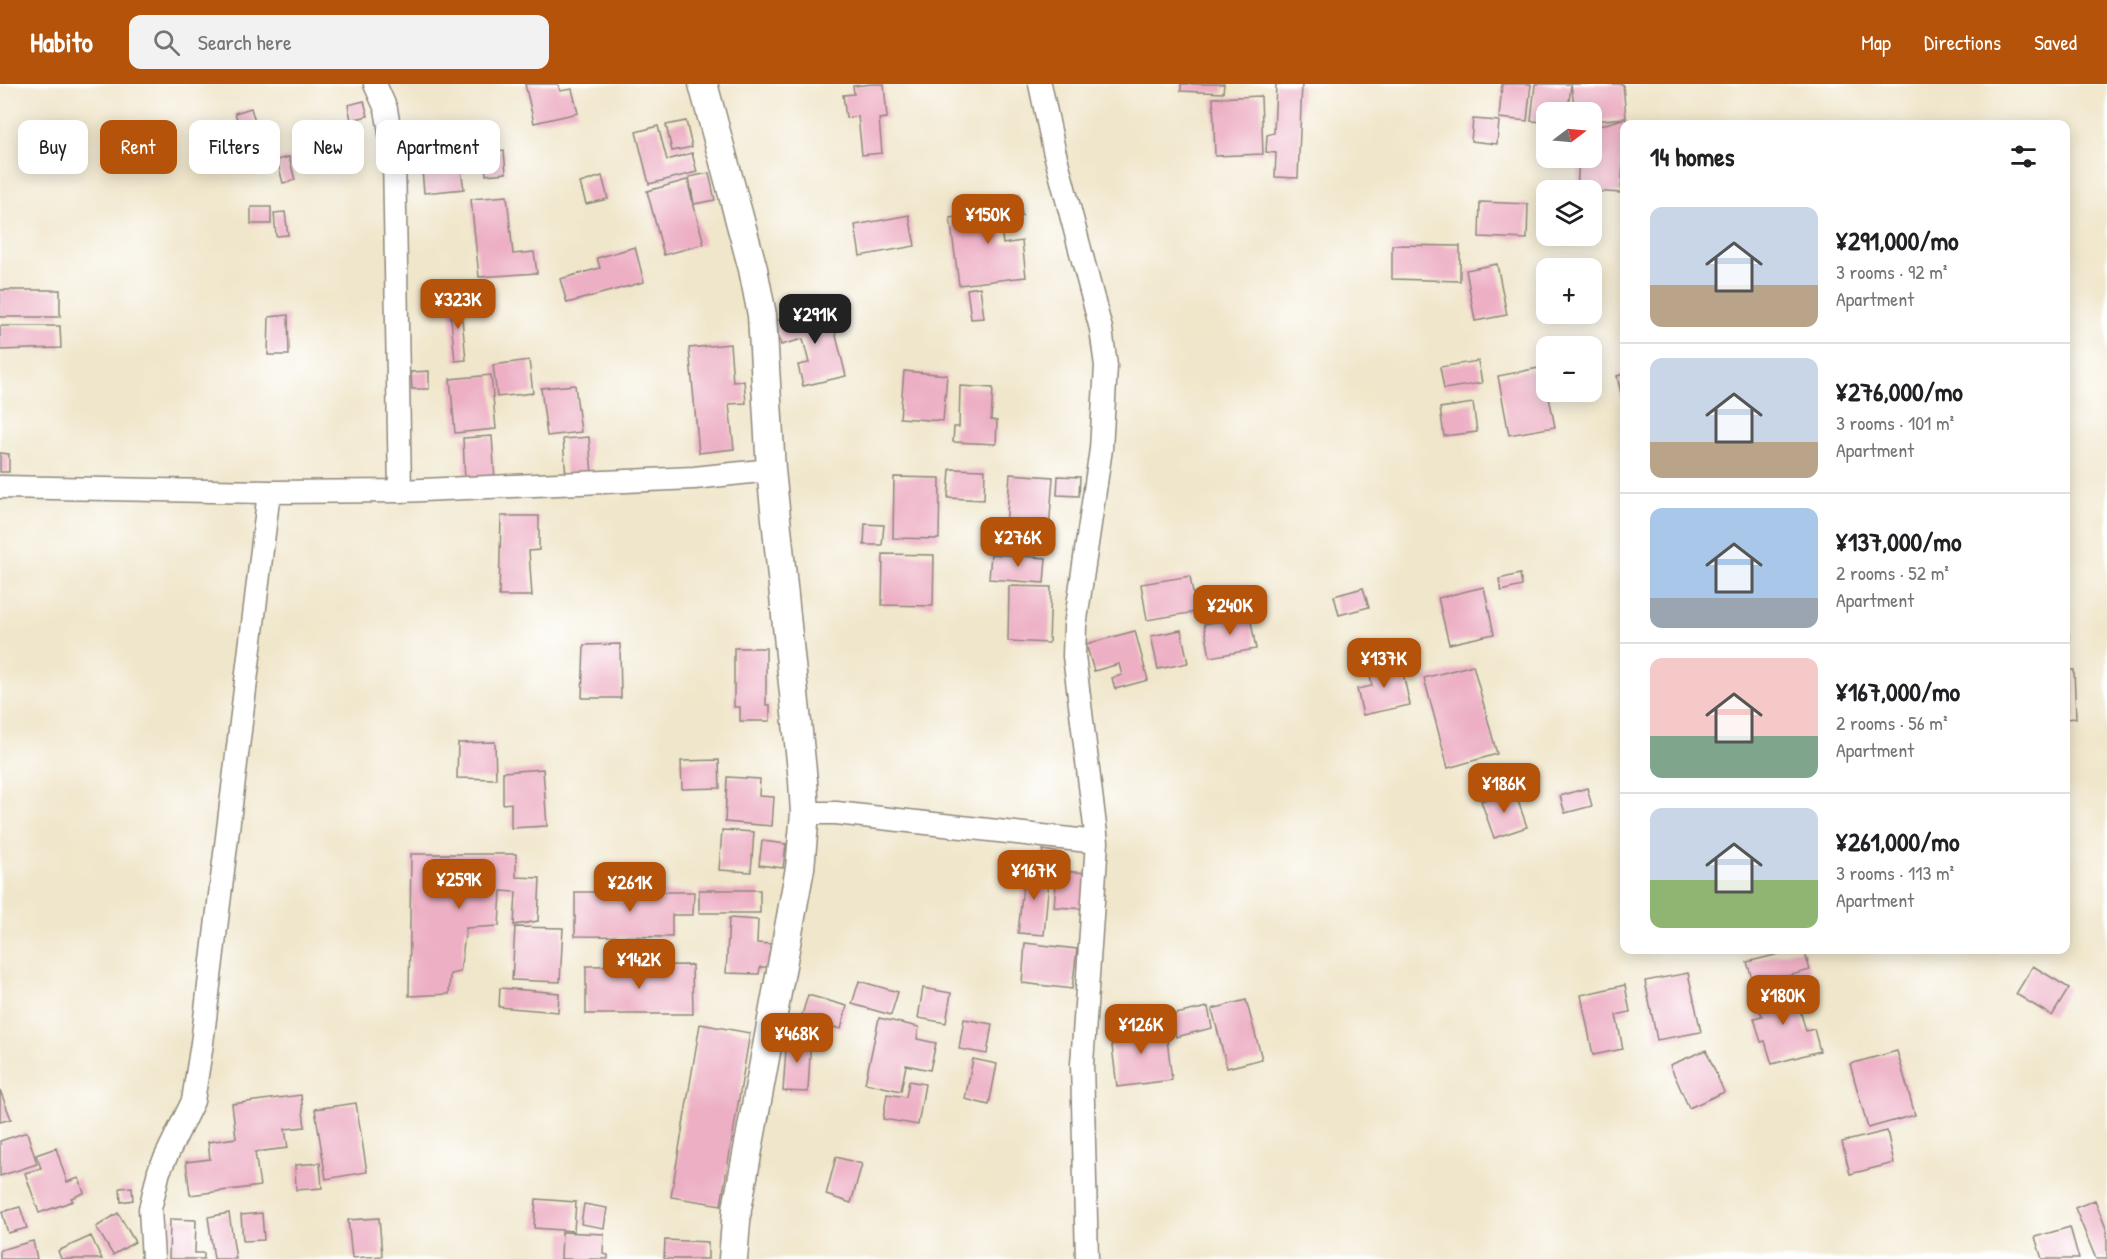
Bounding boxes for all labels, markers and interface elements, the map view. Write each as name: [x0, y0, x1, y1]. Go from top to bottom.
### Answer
search box: [129, 15, 549, 69]
text: Habito: [30, 23, 93, 61]
icon: search: [150, 26, 183, 59]
text: Search here: [198, 27, 292, 57]
text: Map: [1861, 28, 1891, 57]
text: Directions: [1924, 28, 2001, 57]
text: Saved: [2034, 28, 2077, 57]
north arrow: [1536, 102, 1602, 168]
map controls: [1536, 102, 1602, 402]
chip: Buy: [18, 120, 88, 174]
chip: Rent: [100, 120, 177, 174]
chip: Filters: [189, 120, 280, 174]
chip: New: [292, 120, 364, 174]
chip: Apartment: [376, 120, 500, 174]
text: 14 homes: [1650, 139, 1735, 174]
icon: filters: [2007, 140, 2040, 173]
button: layers: [1536, 180, 1602, 246]
pin: ¥150K: [946, 194, 1030, 245]
text: ¥150K: [966, 200, 1010, 227]
text: ¥291,000/mo: [1836, 223, 1959, 258]
icon: home: [1698, 231, 1770, 303]
button: +: [1536, 258, 1602, 324]
text: 3 rooms · 92 m²: [1836, 258, 1947, 285]
pin: ¥323K: [416, 279, 500, 330]
text: ¥323K: [434, 285, 482, 312]
text: Apartment: [1836, 285, 1914, 312]
pin: ¥291K: [773, 294, 857, 345]
text: ¥291K: [793, 300, 837, 327]
button: −: [1536, 336, 1602, 402]
text: ¥276,000/mo: [1836, 374, 1963, 409]
icon: home: [1698, 382, 1770, 454]
text: 3 rooms · 101 m²: [1836, 409, 1954, 436]
text: Apartment: [1836, 436, 1914, 463]
pin: ¥276K: [976, 517, 1060, 568]
text: ¥276K: [995, 523, 1041, 550]
text: ¥137,000/mo: [1836, 524, 1961, 559]
icon: home: [1698, 532, 1770, 604]
text: 2 rooms · 52 m²: [1836, 559, 1949, 586]
pin: ¥240K: [1188, 585, 1272, 636]
text: Apartment: [1836, 586, 1914, 613]
text: ¥240K: [1207, 591, 1253, 618]
pin: ¥137K: [1342, 638, 1426, 689]
text: ¥137K: [1361, 644, 1407, 671]
text: ¥167,000/mo: [1836, 674, 1960, 709]
icon: home: [1698, 682, 1770, 754]
text: 2 rooms · 56 m²: [1836, 709, 1948, 736]
text: Apartment: [1836, 736, 1914, 763]
pin: ¥186K: [1462, 763, 1546, 814]
text: ¥186K: [1482, 769, 1526, 796]
text: ¥261,000/mo: [1836, 824, 1959, 859]
icon: home: [1698, 832, 1770, 904]
pin: ¥167K: [992, 850, 1076, 901]
text: ¥167K: [1012, 856, 1056, 883]
pin: ¥259K: [417, 859, 501, 910]
text: 3 rooms · 113 m²: [1836, 859, 1954, 886]
pin: ¥261K: [588, 862, 672, 913]
text: ¥259K: [437, 865, 481, 892]
text: ¥261K: [608, 868, 652, 895]
text: Apartment: [1836, 886, 1914, 913]
pin: ¥142K: [597, 939, 681, 990]
text: ¥142K: [617, 945, 661, 972]
pin: ¥180K: [1741, 975, 1825, 1026]
text: ¥180K: [1761, 981, 1805, 1008]
pin: ¥126K: [1099, 1004, 1183, 1055]
text: ¥126K: [1119, 1010, 1163, 1037]
pin: ¥468K: [755, 1013, 839, 1064]
text: ¥468K: [775, 1019, 819, 1046]

